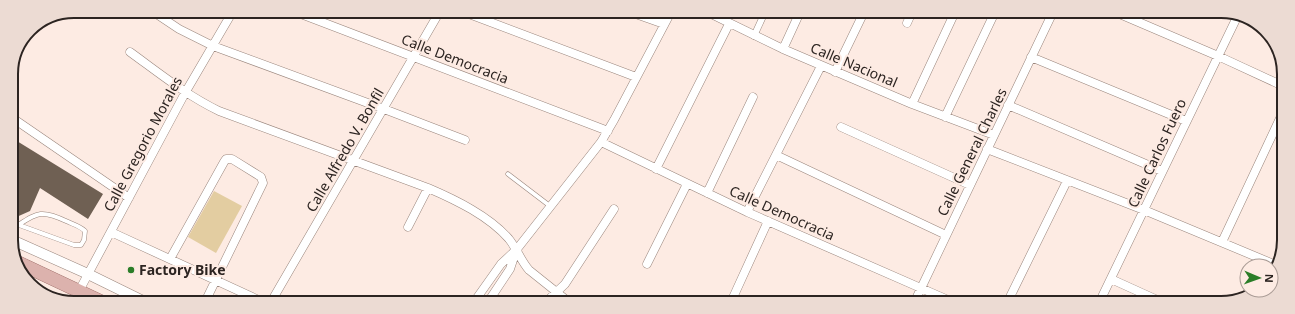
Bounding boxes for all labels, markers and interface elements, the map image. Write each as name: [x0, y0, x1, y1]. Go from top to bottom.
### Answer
street label: Calle Democracia: [399, 29, 512, 88]
street label: Calle Nacional: [808, 38, 901, 91]
street label: Calle Gregorio Morales: [99, 73, 186, 215]
street label: Calle Alfredo V. Bonfil: [301, 84, 388, 215]
street label: Calle General Charles: [932, 84, 1011, 219]
street label: Calle Carlos Fuero: [1123, 95, 1190, 210]
street label: Calle Democracia: [727, 181, 838, 244]
north arrow: [1239, 258, 1279, 298]
place label: Factory Bike: [139, 260, 226, 279]
marker: Factory Bike: [126, 265, 136, 275]
text: N: [1262, 274, 1277, 283]

